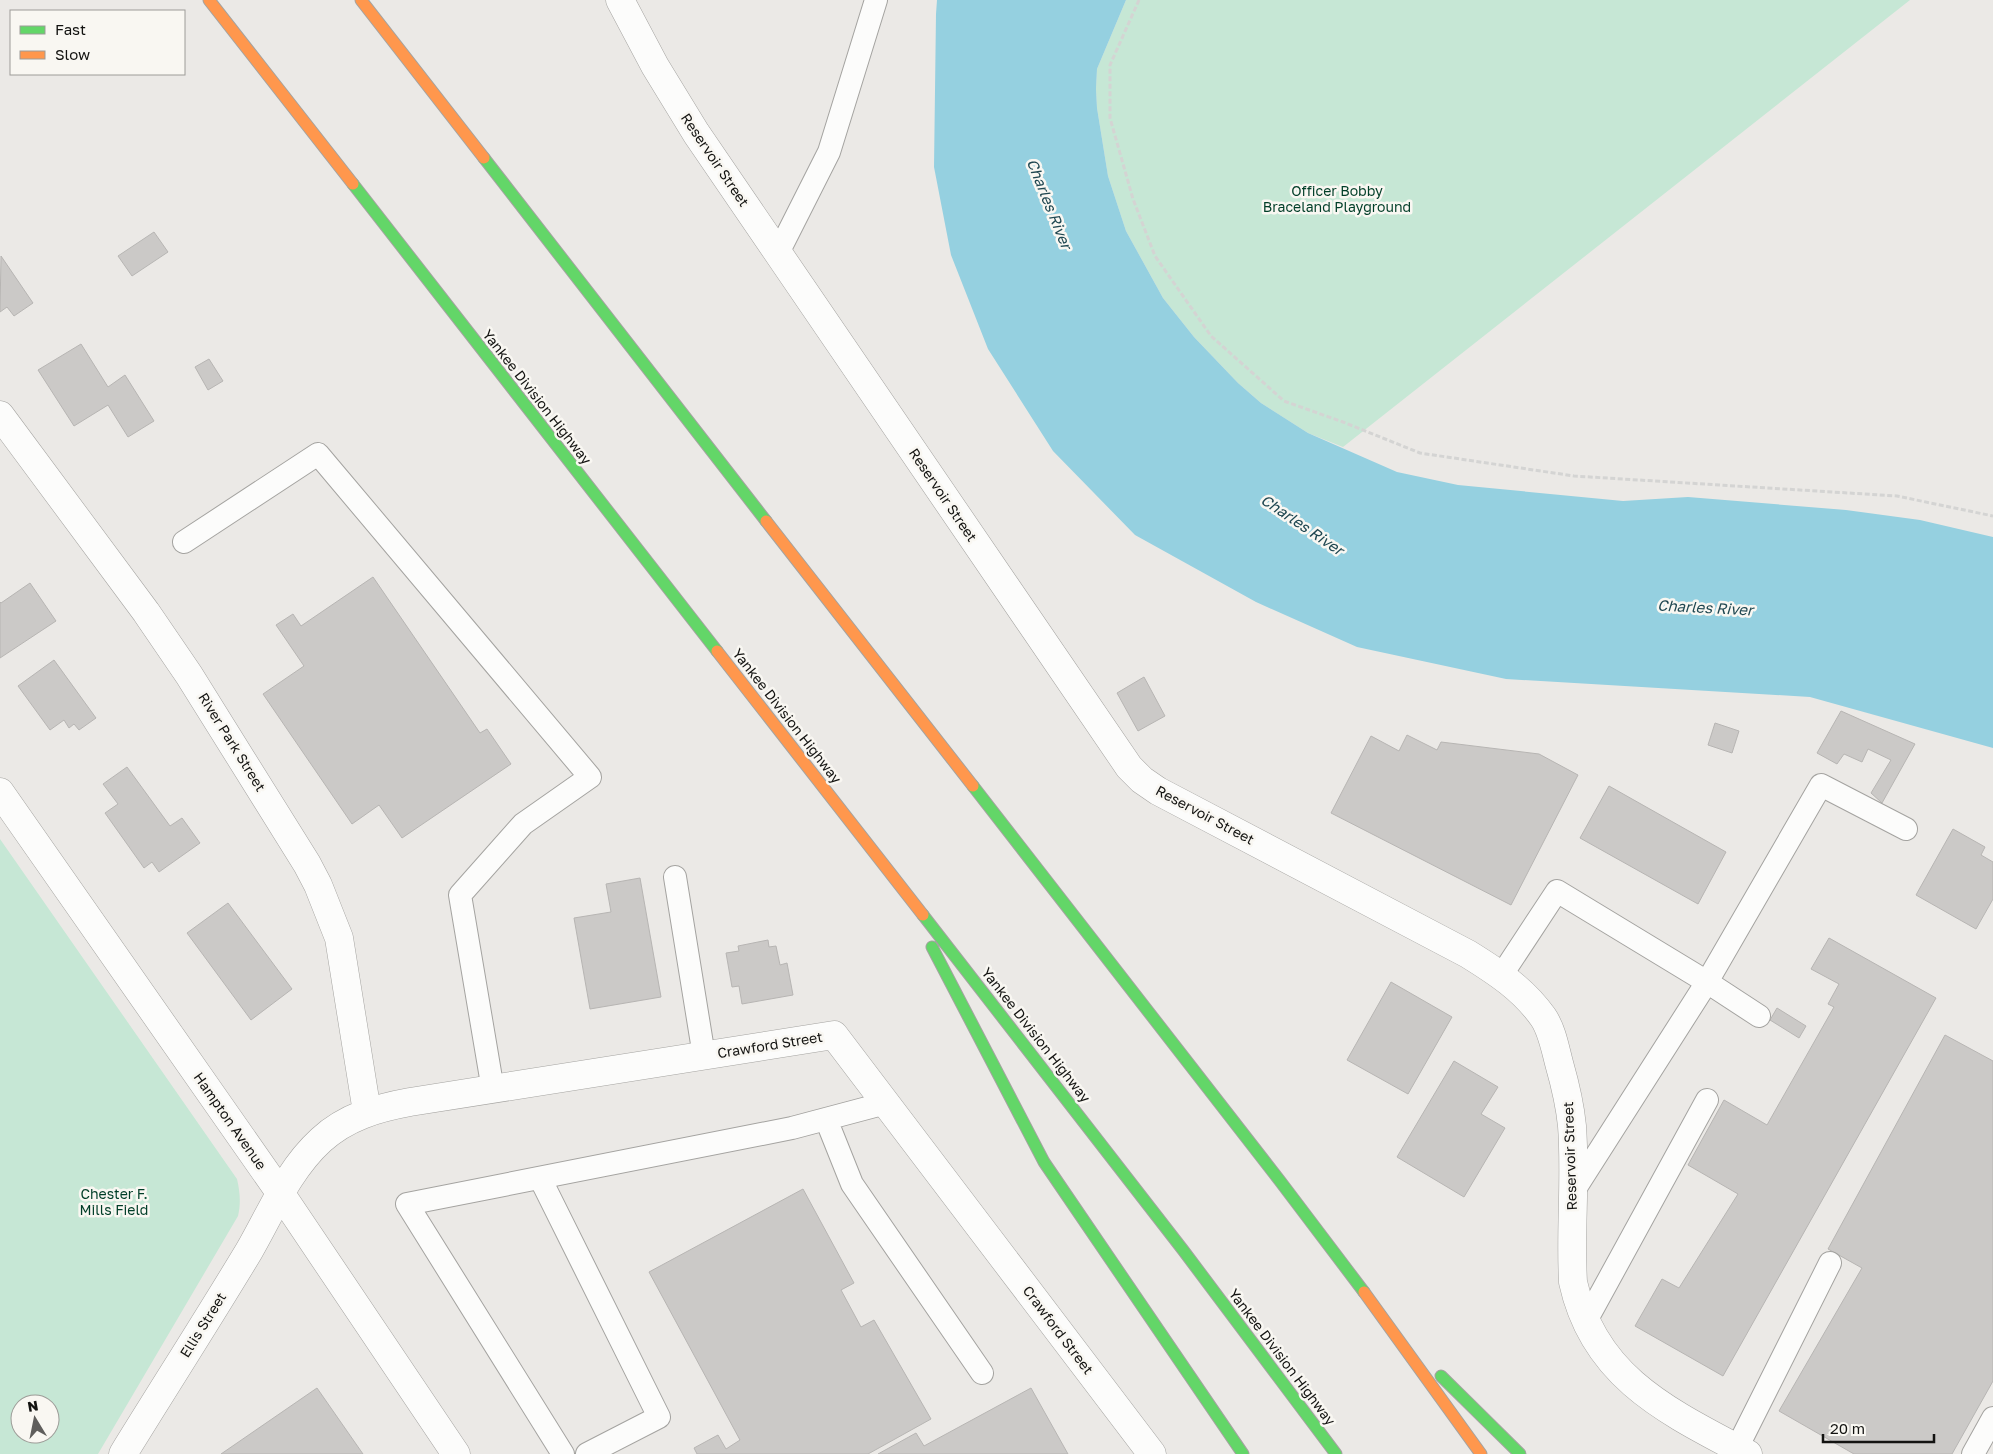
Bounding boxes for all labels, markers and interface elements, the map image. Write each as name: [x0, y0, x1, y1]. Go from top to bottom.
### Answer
legend: [10, 10, 185, 75]
text: Fast: [55, 20, 86, 38]
text: Slow: [55, 45, 90, 63]
street label: Reservoir Street: [678, 110, 753, 210]
water label: Charles River: [1024, 156, 1077, 253]
park label: Officer Bobby Braceland Playground: [1263, 182, 1411, 215]
street label: Yankee Division Highway: [479, 326, 595, 468]
street label: Reservoir Street: [906, 445, 981, 545]
water label: Charles River: [1258, 490, 1349, 560]
water label: Charles River: [1657, 596, 1755, 619]
street label: Yankee Division Highway: [729, 645, 845, 787]
street label: River Park Street: [195, 689, 270, 794]
street label: Reservoir Street: [1153, 781, 1257, 848]
street label: Yankee Division Highway: [978, 964, 1094, 1106]
street label: Crawford Street: [716, 1028, 824, 1061]
street label: Hampton Avenue: [190, 1069, 270, 1173]
street label: Reservoir Street: [1559, 1101, 1580, 1211]
park label: Chester F. Mills Field: [80, 1185, 148, 1218]
street label: Crawford Street: [1020, 1282, 1097, 1377]
street label: Yankee Division Highway: [1225, 1285, 1339, 1428]
street label: Ellis Street: [176, 1289, 229, 1360]
north arrow: [10, 1394, 60, 1444]
text: N: [26, 1396, 39, 1415]
scale bar: [1823, 1412, 1934, 1444]
text: 20 m: [1830, 1419, 1865, 1437]

